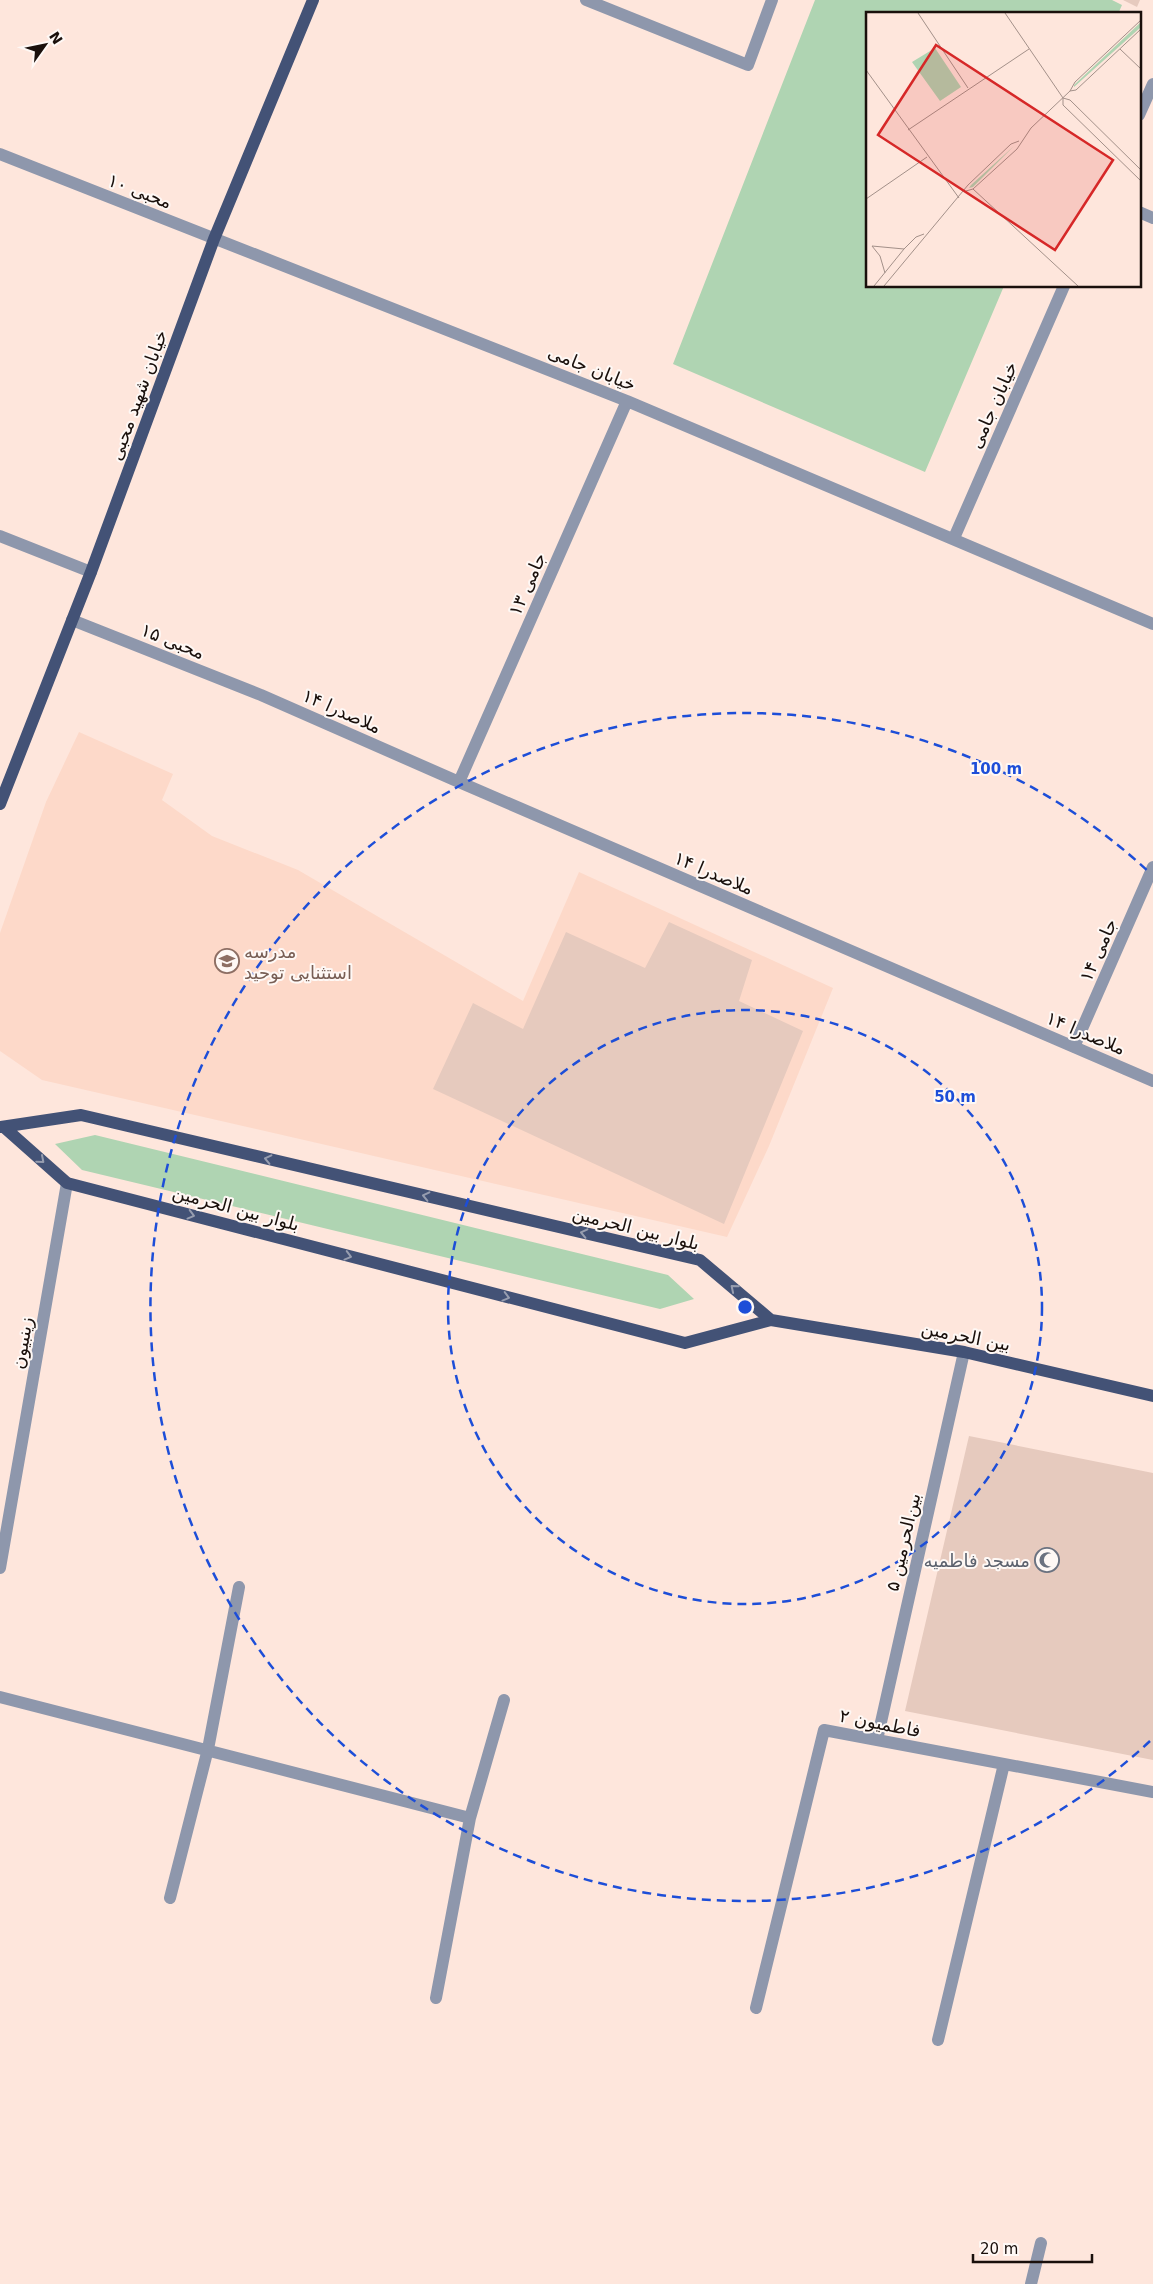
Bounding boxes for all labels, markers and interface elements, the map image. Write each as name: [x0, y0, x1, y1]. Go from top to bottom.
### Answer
inset map: [866, 12, 1140, 288]
north arrow: [20, 20, 70, 70]
text: N: [46, 29, 66, 47]
street label: محبی ۱۰: [105, 169, 175, 213]
street label: خیابان شهید محبی: [105, 327, 172, 463]
street label: خیابان جامی: [545, 341, 639, 395]
street label: خیابان جامی: [965, 358, 1021, 452]
street label: جامی ۱۳: [504, 549, 550, 619]
street label: محبی ۱۵: [138, 619, 208, 663]
street label: ملاصدرا ۱۴: [299, 684, 385, 738]
text: 100 m: [970, 760, 1022, 778]
street label: ملاصدرا ۱۴: [671, 847, 757, 899]
street label: جامی ۱۴: [1075, 915, 1121, 985]
place label: مدرسه استثنایی توحید: [244, 941, 352, 984]
school or university icon: مدرسه استثنایی توحید: [214, 948, 240, 974]
street label: ملاصدرا ۱۴: [1043, 1007, 1129, 1059]
text: 50 m: [934, 1088, 976, 1106]
one-way arrow: [36, 1154, 45, 1163]
one-way arrow: [264, 1154, 273, 1165]
street label: بلوار بین الحرمین: [170, 1181, 302, 1236]
one-way arrow: [422, 1191, 431, 1202]
street label: بلوار بین الحرمین: [570, 1202, 702, 1255]
one-way arrow: [187, 1209, 196, 1220]
one-way arrow: [580, 1228, 589, 1239]
one-way arrow: [344, 1250, 352, 1260]
one-way arrow: [730, 1285, 739, 1294]
one-way arrow: [501, 1291, 509, 1301]
centre of rings: [736, 1298, 754, 1316]
street label: زینبیون: [7, 1315, 38, 1371]
street label: بین الحرمین: [919, 1317, 1013, 1356]
street label: بین‌الحرمین ۵: [881, 1491, 925, 1593]
mosque icon: مسجد فاطمیه: [1034, 1547, 1060, 1573]
place label: مسجد فاطمیه: [924, 1550, 1030, 1571]
street label: فاطمیون ۲: [837, 1705, 922, 1742]
scale bar: [973, 2232, 1092, 2264]
text: 20 m: [980, 2240, 1018, 2258]

